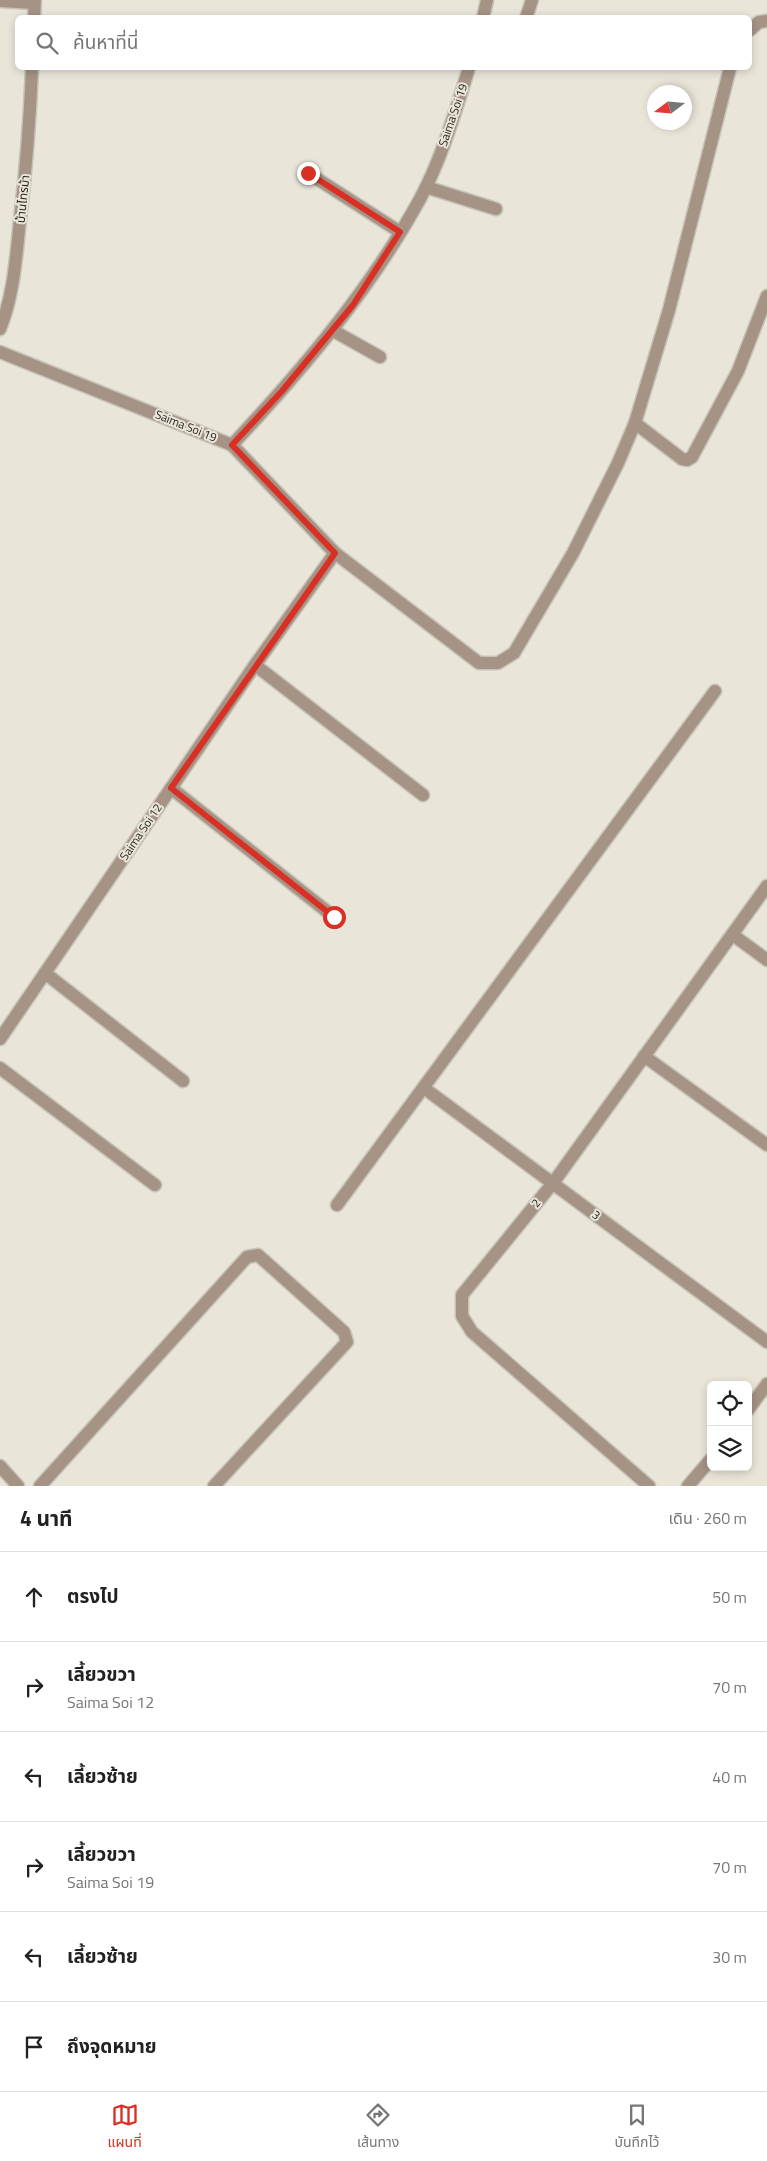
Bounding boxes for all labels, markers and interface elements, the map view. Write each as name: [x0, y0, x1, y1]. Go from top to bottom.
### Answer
search box: [15, 15, 752, 70]
text: ค้นหาที่นี่: [73, 27, 138, 56]
icon: search: [33, 29, 61, 57]
street label: Saima Soi 19: [433, 81, 472, 149]
north arrow: [647, 85, 692, 130]
route end: [297, 162, 320, 185]
street label: บ้านไทรม้า: [11, 174, 34, 224]
street label: Saima Soi 19: [152, 404, 220, 447]
street label: Saima Soi 12: [114, 799, 167, 864]
route start: [323, 906, 346, 929]
street label: 2: [526, 1194, 545, 1211]
street label: 3: [588, 1205, 605, 1224]
map controls: [707, 1381, 752, 1471]
button: locate: [707, 1381, 752, 1426]
button: layers: [707, 1426, 752, 1471]
text: 4 นาที: [20, 1502, 73, 1534]
text: เดิน · 260 m: [668, 1506, 747, 1530]
text: ตรงไป: [67, 1581, 119, 1610]
icon: ahead: [20, 1583, 48, 1611]
text: 50 m: [712, 1585, 747, 1609]
text: เลี้ยวขวา: [67, 1659, 136, 1688]
icon: right: [20, 1673, 48, 1701]
text: 70 m: [712, 1675, 747, 1699]
text: Saima Soi 12: [67, 1690, 154, 1714]
text: เลี้ยวซ้าย: [67, 1761, 138, 1790]
icon: left: [20, 1763, 48, 1791]
text: 40 m: [712, 1765, 747, 1789]
text: เลี้ยวขวา: [67, 1839, 136, 1868]
icon: right: [20, 1853, 48, 1881]
text: 70 m: [712, 1855, 747, 1879]
text: Saima Soi 19: [67, 1870, 154, 1894]
text: เลี้ยวซ้าย: [67, 1941, 138, 1970]
icon: left: [20, 1943, 48, 1971]
text: 30 m: [712, 1945, 747, 1969]
text: ถึงจุดหมาย: [67, 2031, 157, 2060]
icon: arrive: [20, 2033, 48, 2061]
tab: แผนที่: [108, 2101, 142, 2153]
tab: เส้นทาง: [357, 2101, 399, 2153]
tab: บันทึกไว้: [614, 2101, 659, 2153]

